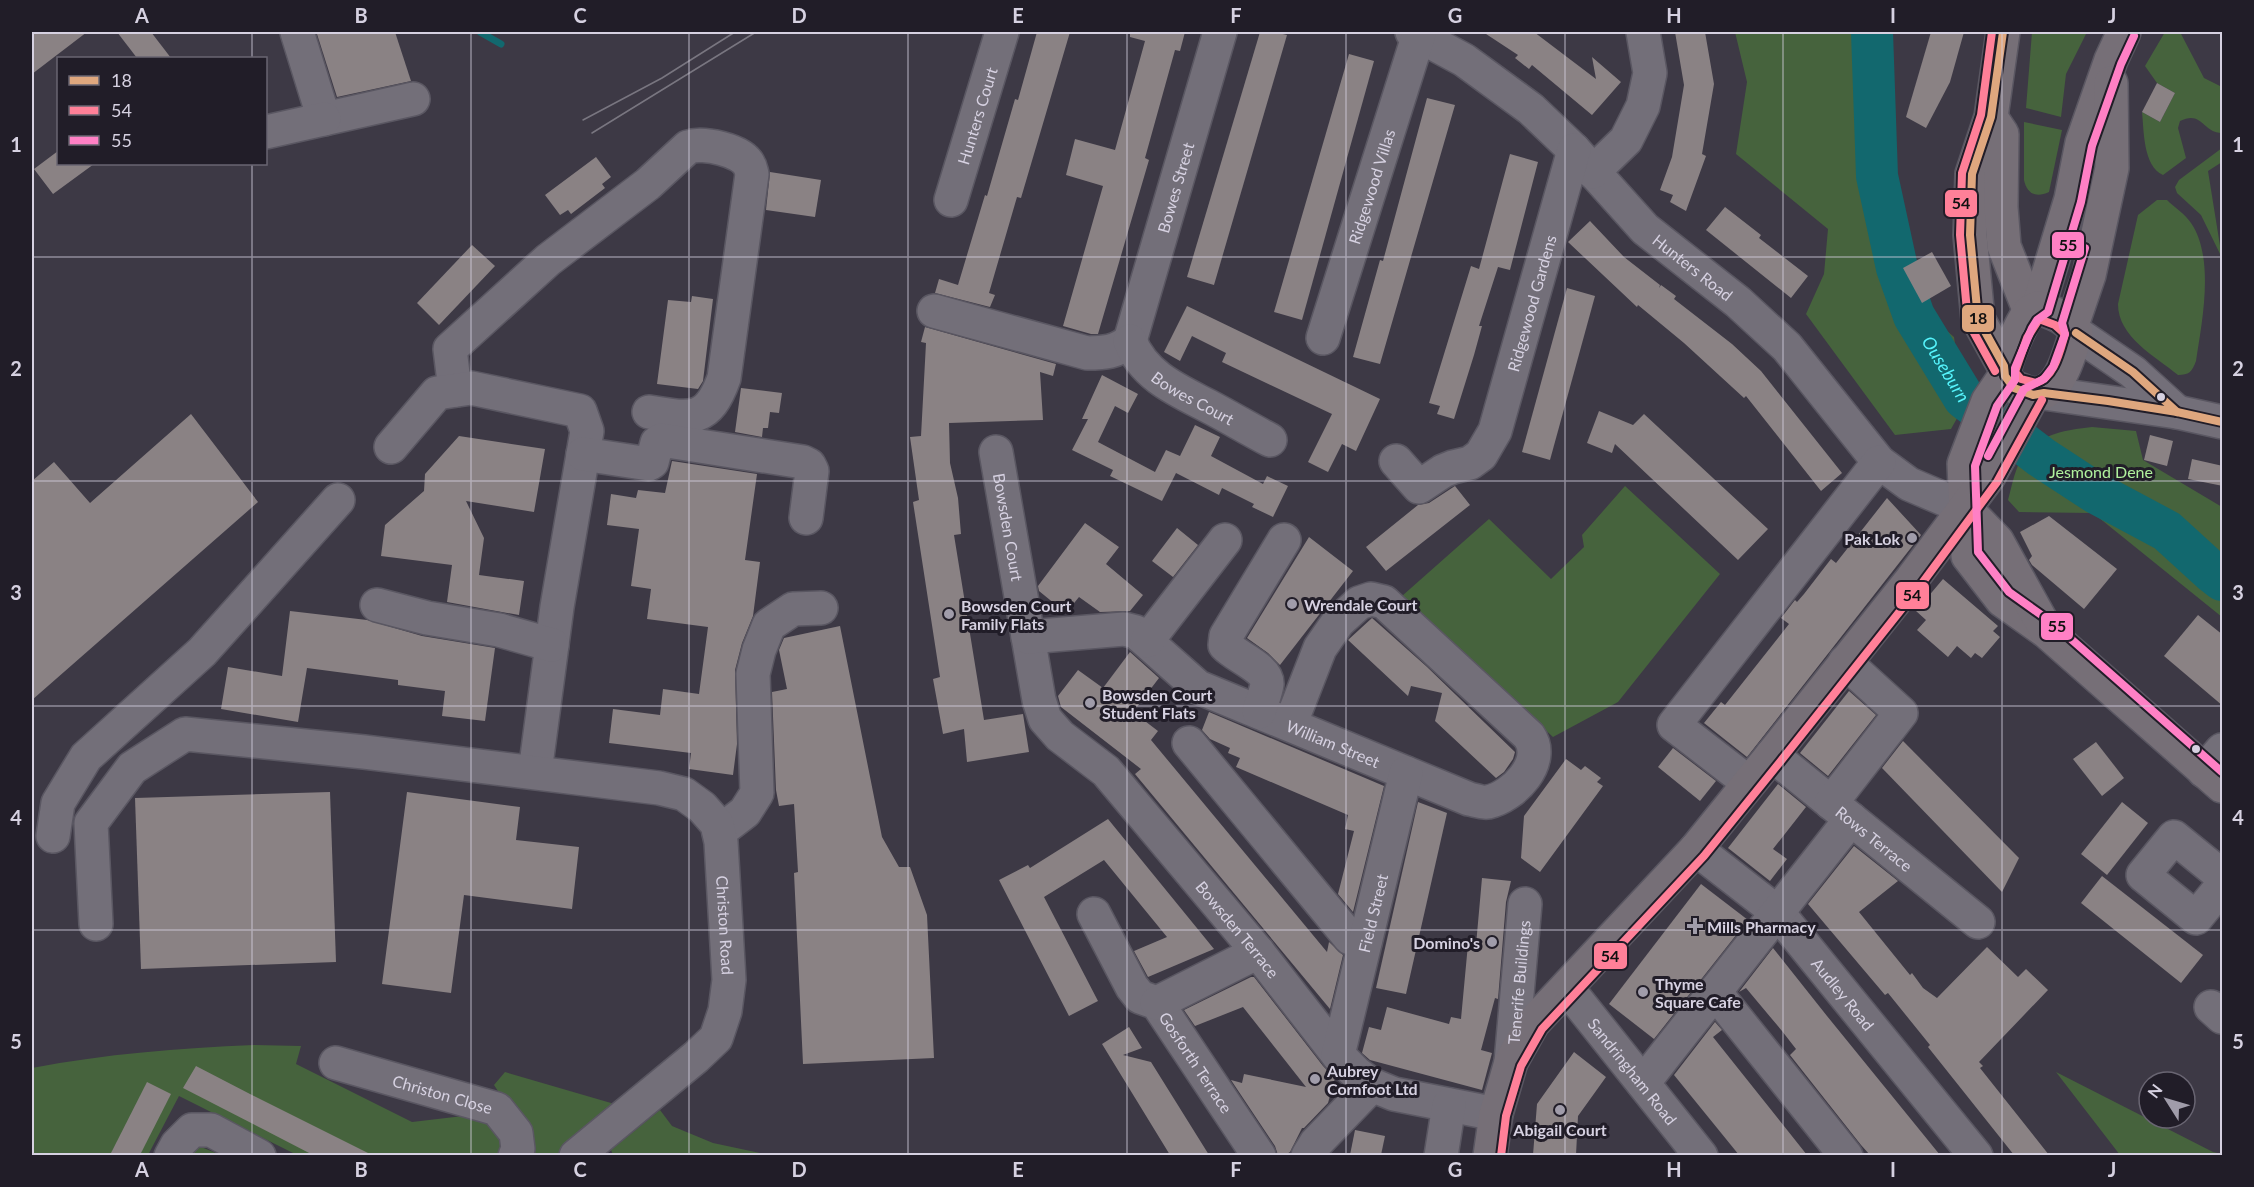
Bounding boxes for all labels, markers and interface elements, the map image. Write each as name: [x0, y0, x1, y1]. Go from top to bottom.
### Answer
text: A: [134, 3, 149, 27]
text: B: [354, 3, 368, 27]
text: C: [573, 3, 587, 27]
text: D: [791, 3, 807, 27]
text: E: [1012, 3, 1024, 27]
text: F: [1230, 3, 1242, 27]
text: G: [1448, 3, 1462, 27]
text: H: [1666, 3, 1682, 27]
text: I: [1890, 3, 1896, 27]
text: J: [2108, 3, 2116, 27]
legend: [57, 57, 267, 165]
street label: Hunters Court: [953, 65, 1000, 167]
text: 18: [111, 69, 132, 91]
text: 54: [111, 99, 132, 121]
street label: Ridgewood Villas: [1344, 126, 1398, 246]
text: 55: [111, 129, 132, 151]
text: 1: [10, 132, 22, 156]
text: 1: [2232, 132, 2244, 156]
street label: Bowes Street: [1153, 140, 1197, 235]
line badge: 54: [1944, 189, 1978, 218]
text: 54: [1952, 193, 1970, 212]
street label: Hunters Road: [1649, 230, 1737, 304]
line badge: 55: [2051, 231, 2085, 259]
street label: Ridgewood Gardens: [1503, 232, 1559, 374]
text: 55: [2059, 235, 2077, 254]
line badge: 18: [1961, 304, 1995, 333]
text: 18: [1969, 308, 1987, 327]
water label: Ouseburn: [1918, 332, 1975, 406]
text: 2: [10, 356, 22, 380]
text: 2: [2232, 356, 2244, 380]
street label: Bowes Court: [1148, 367, 1238, 428]
unlabelled marker: [2155, 391, 2167, 403]
park label: Jesmond Dene: [2049, 462, 2153, 481]
street label: Bowsden Court: [990, 471, 1028, 583]
place label: Pak Lok: [1844, 529, 1900, 548]
marker: Pak Lok: [1905, 531, 1919, 545]
text: 3: [10, 580, 22, 604]
text: 3: [2232, 580, 2244, 604]
line badge: 54: [1895, 581, 1930, 610]
text: 54: [1903, 585, 1921, 604]
place label: Wrendale Court: [1304, 595, 1418, 614]
place label: Bowsden Court Family Flats: [961, 596, 1071, 633]
marker: Wrendale Court: [1285, 597, 1299, 611]
marker: Bowsden Court Family Flats: [942, 607, 956, 621]
line badge: 55: [2040, 612, 2074, 641]
text: 55: [2048, 616, 2066, 635]
place label: Bowsden Court Student Flats: [1102, 685, 1212, 722]
marker: Bowsden Court Student Flats: [1083, 696, 1097, 710]
street label: William Street: [1284, 715, 1383, 771]
unlabelled marker: [2190, 743, 2202, 755]
street label: Rows Terrace: [1832, 801, 1917, 875]
text: 4: [10, 805, 22, 829]
text: 4: [2232, 805, 2244, 829]
street label: Field Street: [1354, 872, 1391, 954]
street label: Christon Road: [713, 875, 738, 975]
street label: Bowsden Terrace: [1193, 877, 1284, 981]
place label: Mills Pharmacy: [1707, 917, 1816, 936]
street label: Tenerife Buildings: [1503, 919, 1533, 1045]
marker: Mills Pharmacy: [1688, 919, 1702, 933]
place label: Domino's: [1413, 933, 1480, 952]
marker: Domino's: [1485, 935, 1499, 949]
line badge: 54: [1593, 942, 1628, 970]
text: 54: [1601, 946, 1619, 965]
street label: Audley Road: [1808, 954, 1879, 1034]
place label: Thyme Square Cafe: [1655, 974, 1741, 1011]
marker: Thyme Square Cafe: [1636, 985, 1650, 999]
street label: Gosforth Terrace: [1156, 1008, 1237, 1116]
street label: Sandringham Road: [1585, 1014, 1681, 1128]
text: 5: [10, 1029, 22, 1053]
text: 5: [2232, 1029, 2244, 1053]
place label: Aubrey Cornfoot Ltd: [1326, 1061, 1418, 1098]
street label: Christon Close: [391, 1070, 495, 1117]
north arrow: [2137, 1070, 2197, 1130]
marker: Aubrey Cornfoot Ltd: [1308, 1072, 1322, 1086]
text: N: [2143, 1080, 2166, 1101]
marker: Abigail Court: [1553, 1103, 1567, 1117]
place label: Abigail Court: [1512, 1120, 1607, 1139]
text: A: [134, 1157, 149, 1181]
text: B: [354, 1157, 368, 1181]
text: C: [573, 1157, 587, 1181]
text: D: [791, 1157, 807, 1181]
text: E: [1012, 1157, 1024, 1181]
text: F: [1230, 1157, 1242, 1181]
text: G: [1448, 1157, 1462, 1181]
text: H: [1666, 1157, 1682, 1181]
text: I: [1890, 1157, 1896, 1181]
text: J: [2108, 1157, 2116, 1181]

